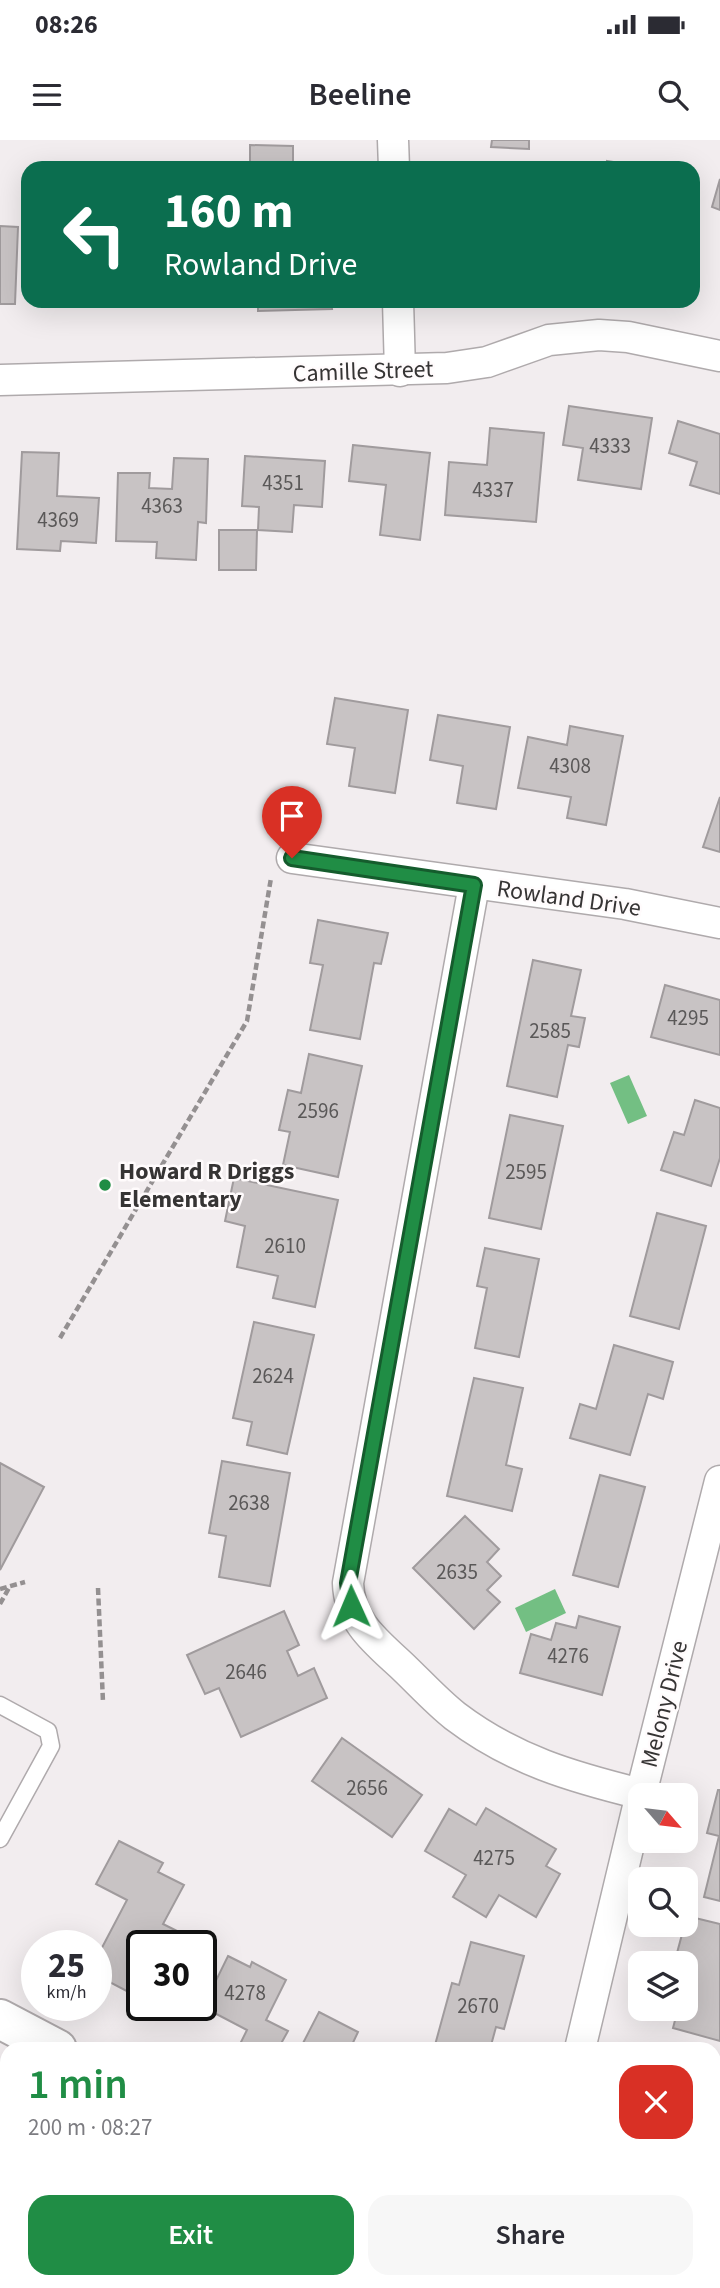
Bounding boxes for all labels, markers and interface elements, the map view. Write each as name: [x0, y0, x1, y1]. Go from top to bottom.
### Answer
text: 08:26: [35, 6, 98, 43]
text: Beeline: [309, 72, 411, 118]
icon: menu: [28, 76, 66, 114]
icon: search: [654, 76, 692, 114]
text: 160 m: [164, 177, 293, 247]
icon: left: [49, 189, 140, 280]
text: Rowland Drive: [164, 242, 357, 288]
street label: Camille Street: [292, 352, 434, 391]
house number: 4333: [589, 431, 631, 461]
house number: 4351: [262, 468, 304, 498]
house number: 4337: [472, 475, 514, 505]
house number: 4363: [141, 491, 183, 521]
house number: 4369: [37, 505, 79, 535]
house number: 4308: [549, 751, 591, 781]
pin: [262, 786, 322, 858]
icon: arrive: [273, 797, 311, 835]
street label: Rowland Drive: [495, 871, 643, 926]
house number: 4295: [667, 1003, 709, 1033]
house number: 2585: [529, 1016, 571, 1046]
house number: 2596: [297, 1096, 339, 1126]
place label: Howard R Driggs Elementary: [119, 1154, 294, 1217]
house number: 2595: [505, 1157, 547, 1187]
marker: Howard R Driggs Elementary: [97, 1177, 113, 1193]
house number: 2610: [264, 1231, 306, 1261]
house number: 2624: [252, 1361, 294, 1391]
house number: 2638: [228, 1488, 270, 1518]
house number: 2635: [436, 1557, 478, 1587]
position arrow: [314, 1569, 388, 1643]
street label: Melony Drive: [632, 1637, 697, 1771]
house number: 4276: [547, 1641, 589, 1671]
house number: 2646: [225, 1657, 267, 1687]
house number: 2656: [346, 1773, 388, 1803]
north arrow: [628, 1783, 698, 1853]
map controls: [628, 1783, 698, 2021]
house number: 4275: [473, 1843, 515, 1873]
button: search: [628, 1867, 698, 1937]
speed limit sign: 30: [126, 1930, 217, 2021]
text: 25: [48, 1941, 85, 1991]
button: layers: [628, 1951, 698, 2021]
house number: 4278: [224, 1978, 266, 2008]
text: km/h: [47, 1980, 86, 2005]
house number: 2670: [457, 1991, 499, 2021]
text: 1 min: [28, 2055, 128, 2115]
button: close: [619, 2065, 693, 2139]
text: 200 m · 08:27: [28, 2111, 152, 2144]
button: Exit: [28, 2195, 354, 2275]
button: Share: [368, 2195, 693, 2275]

